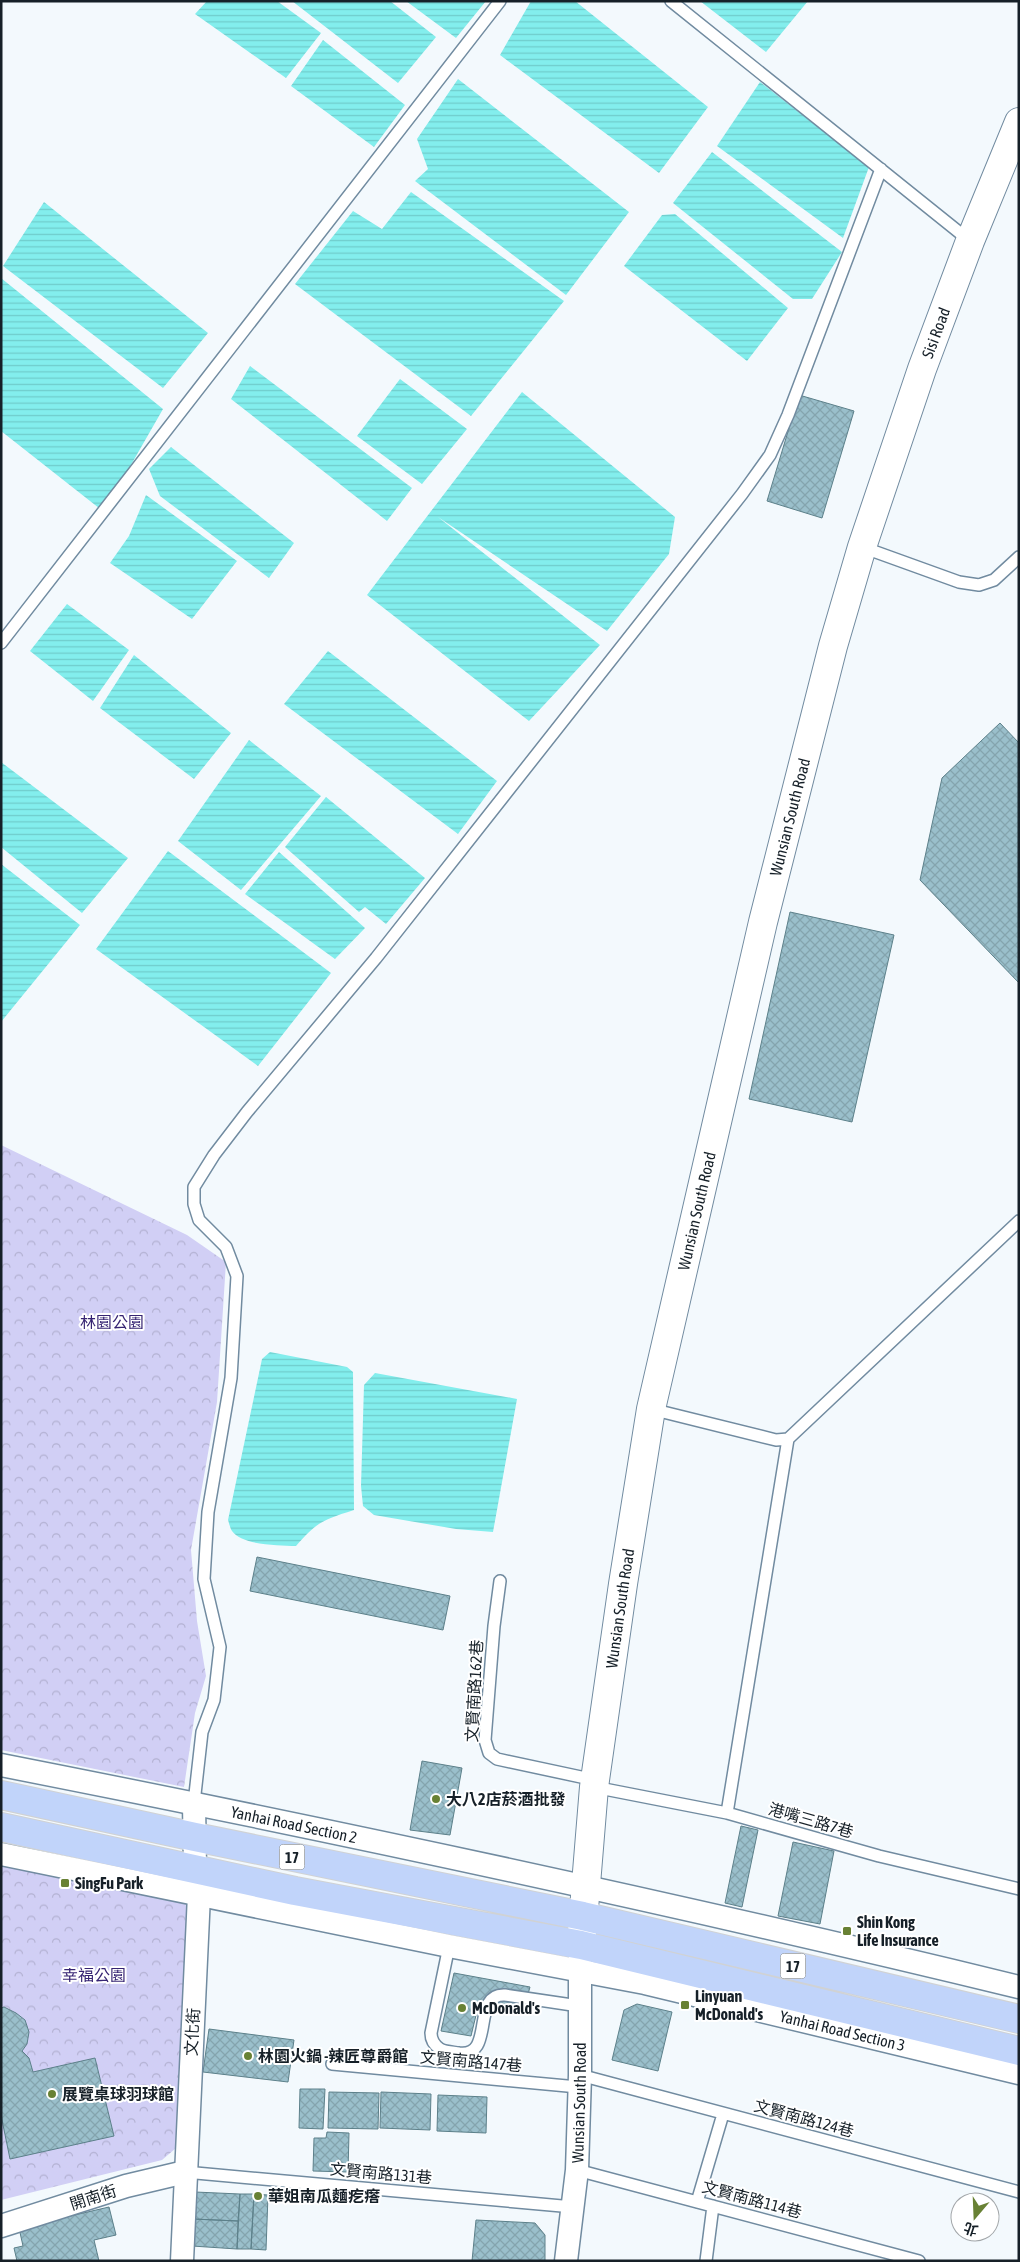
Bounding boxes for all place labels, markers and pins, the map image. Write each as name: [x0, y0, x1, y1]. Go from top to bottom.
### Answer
place label: 大八2店菸酒批發: [446, 1790, 566, 1808]
marker: 大八2店菸酒批發: [430, 1793, 442, 1805]
place label: SingFu Park: [75, 1874, 144, 1892]
marker: SingFu Park: [59, 1877, 71, 1889]
place label: Shin Kong Life Insurance: [857, 1913, 939, 1949]
marker: Shin Kong Life Insurance: [841, 1925, 853, 1937]
place label: Linyuan McDonald's: [695, 1987, 764, 2023]
place label: McDonald's: [472, 1999, 541, 2017]
marker: Linyuan McDonald's: [679, 1999, 691, 2011]
marker: McDonald's: [456, 2002, 468, 2014]
place label: 林園火鍋 -辣匠尊爵館: [258, 2047, 408, 2065]
marker: 林園火鍋 -辣匠尊爵館: [242, 2050, 254, 2062]
place label: 展覽桌球羽球館: [62, 2085, 174, 2103]
marker: 展覽桌球羽球館: [46, 2088, 58, 2100]
place label: 華姐南瓜麵疙瘩: [268, 2187, 380, 2205]
marker: 華姐南瓜麵疙瘩: [252, 2190, 264, 2202]

